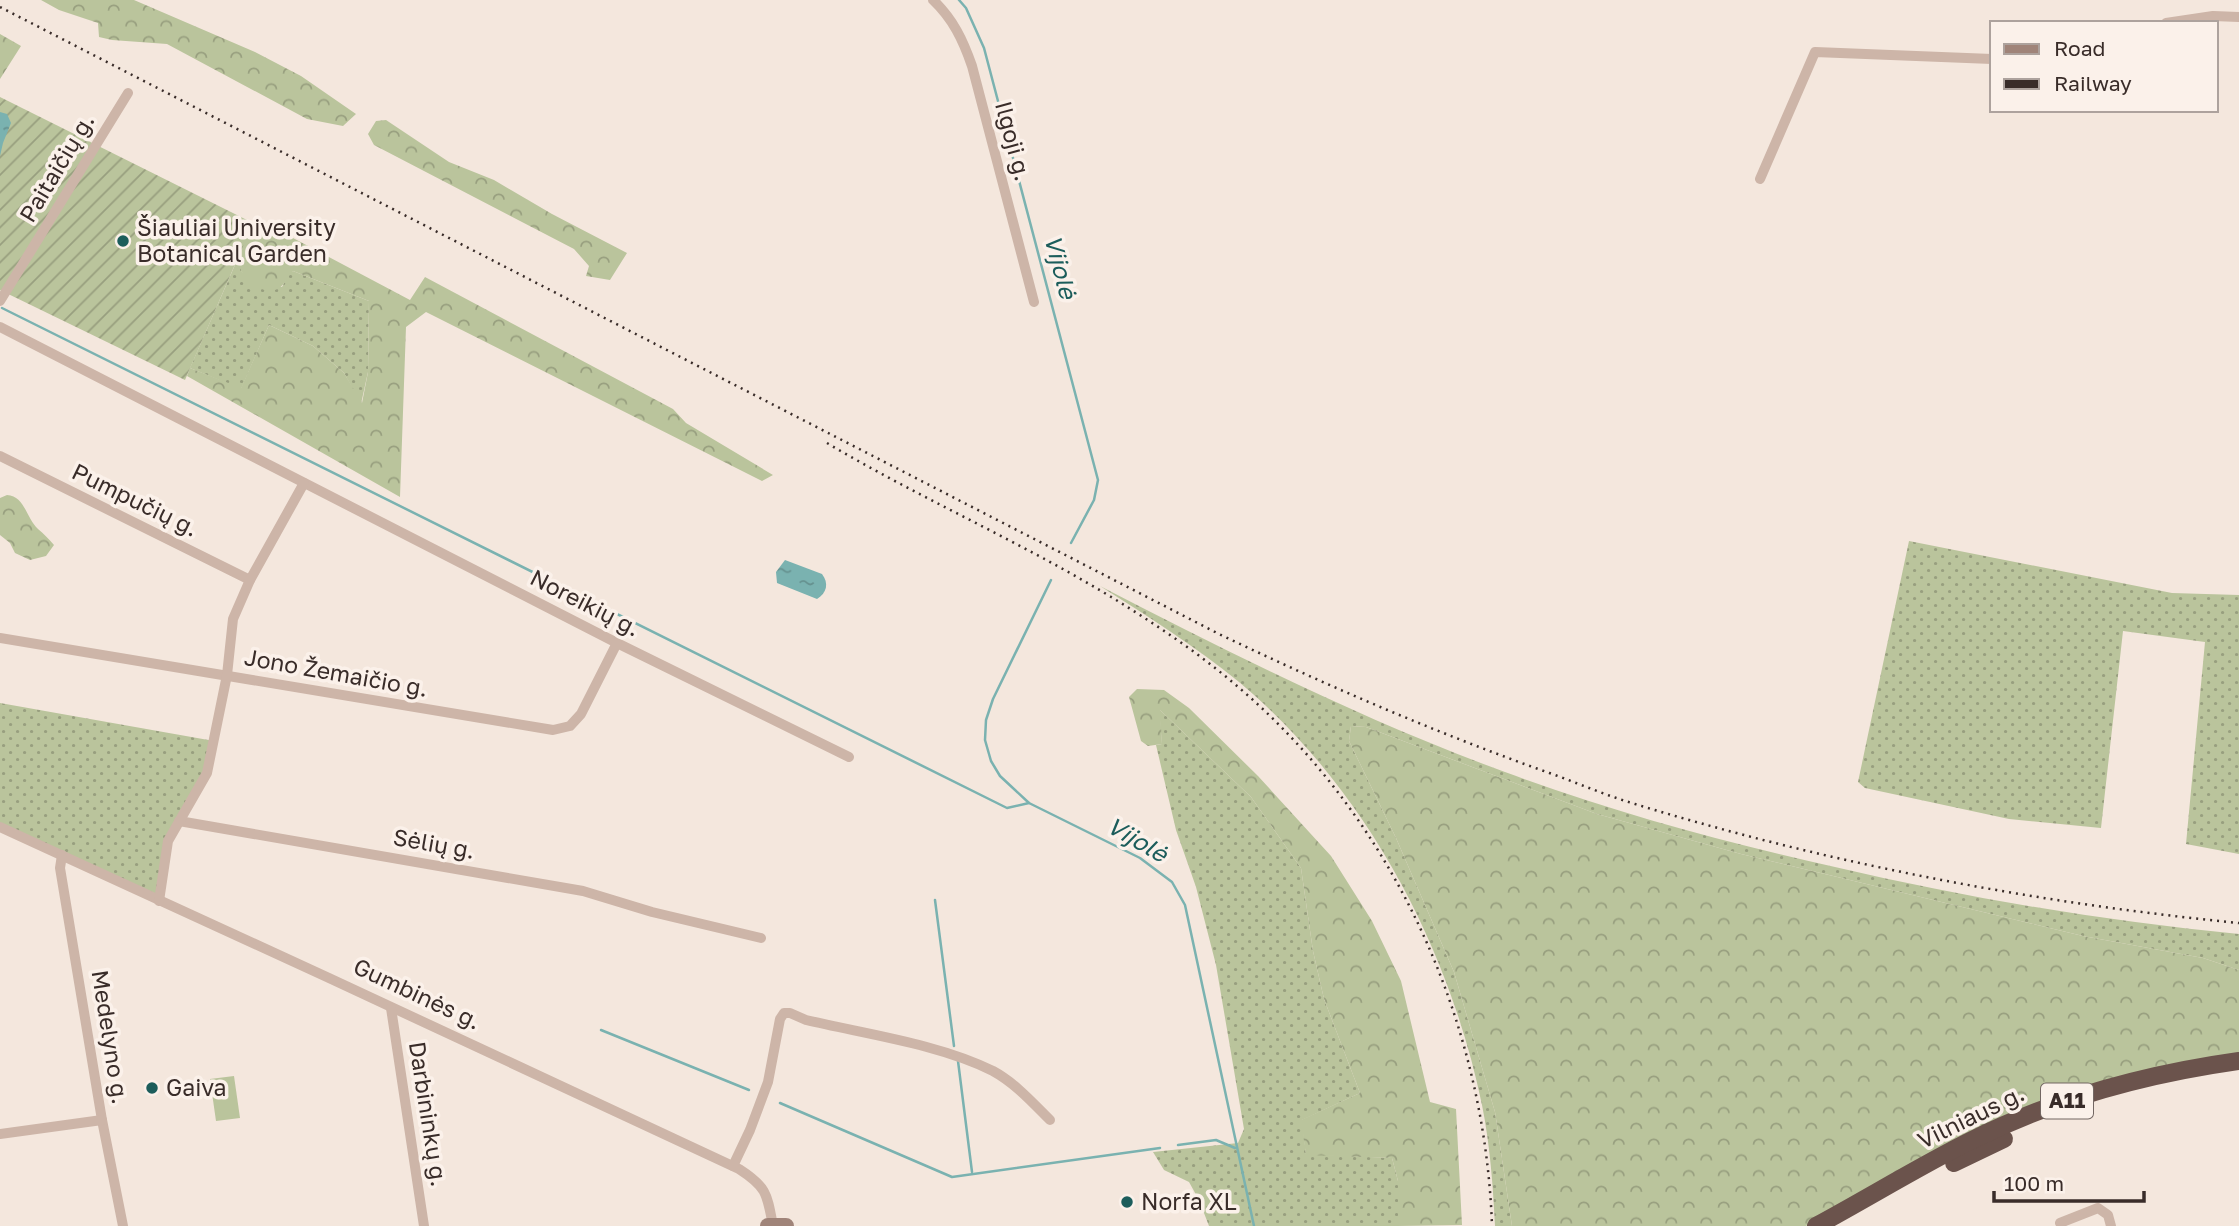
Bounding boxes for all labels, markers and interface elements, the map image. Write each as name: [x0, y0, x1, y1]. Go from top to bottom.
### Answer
legend: [1990, 21, 2218, 112]
text: Road: [2054, 35, 2105, 61]
text: Railway: [2054, 70, 2132, 96]
street label: Ilgoji g.: [990, 98, 1038, 184]
street label: Paitaičių g.: [13, 108, 100, 227]
place label: Šiauliai University Botanical Garden: [137, 213, 336, 267]
water label: Vijolė: [1038, 232, 1084, 304]
marker: Šiauliai University Botanical Garden: [115, 233, 131, 249]
street label: Pumpučių g.: [68, 457, 203, 542]
street label: Noreikių g.: [526, 563, 645, 642]
street label: Jono Žemaičio g.: [242, 642, 430, 702]
water label: Vijolė: [1102, 810, 1175, 869]
street label: Sėlių g.: [391, 822, 477, 864]
street label: Gumbinės g.: [349, 951, 486, 1035]
street label: Medelyno g.: [87, 968, 135, 1106]
street label: Darbininkų g.: [404, 1039, 454, 1188]
place label: Gaiva: [166, 1073, 227, 1101]
street label: Vilniaus g.: [1913, 1078, 2028, 1154]
marker: Gaiva: [144, 1080, 160, 1096]
road number: A11: [2041, 1084, 2093, 1118]
scale bar: [1994, 1160, 2144, 1204]
text: 100 m: [2004, 1170, 2064, 1196]
place label: Norfa XL: [1141, 1187, 1237, 1215]
marker: Norfa XL: [1119, 1194, 1135, 1210]

